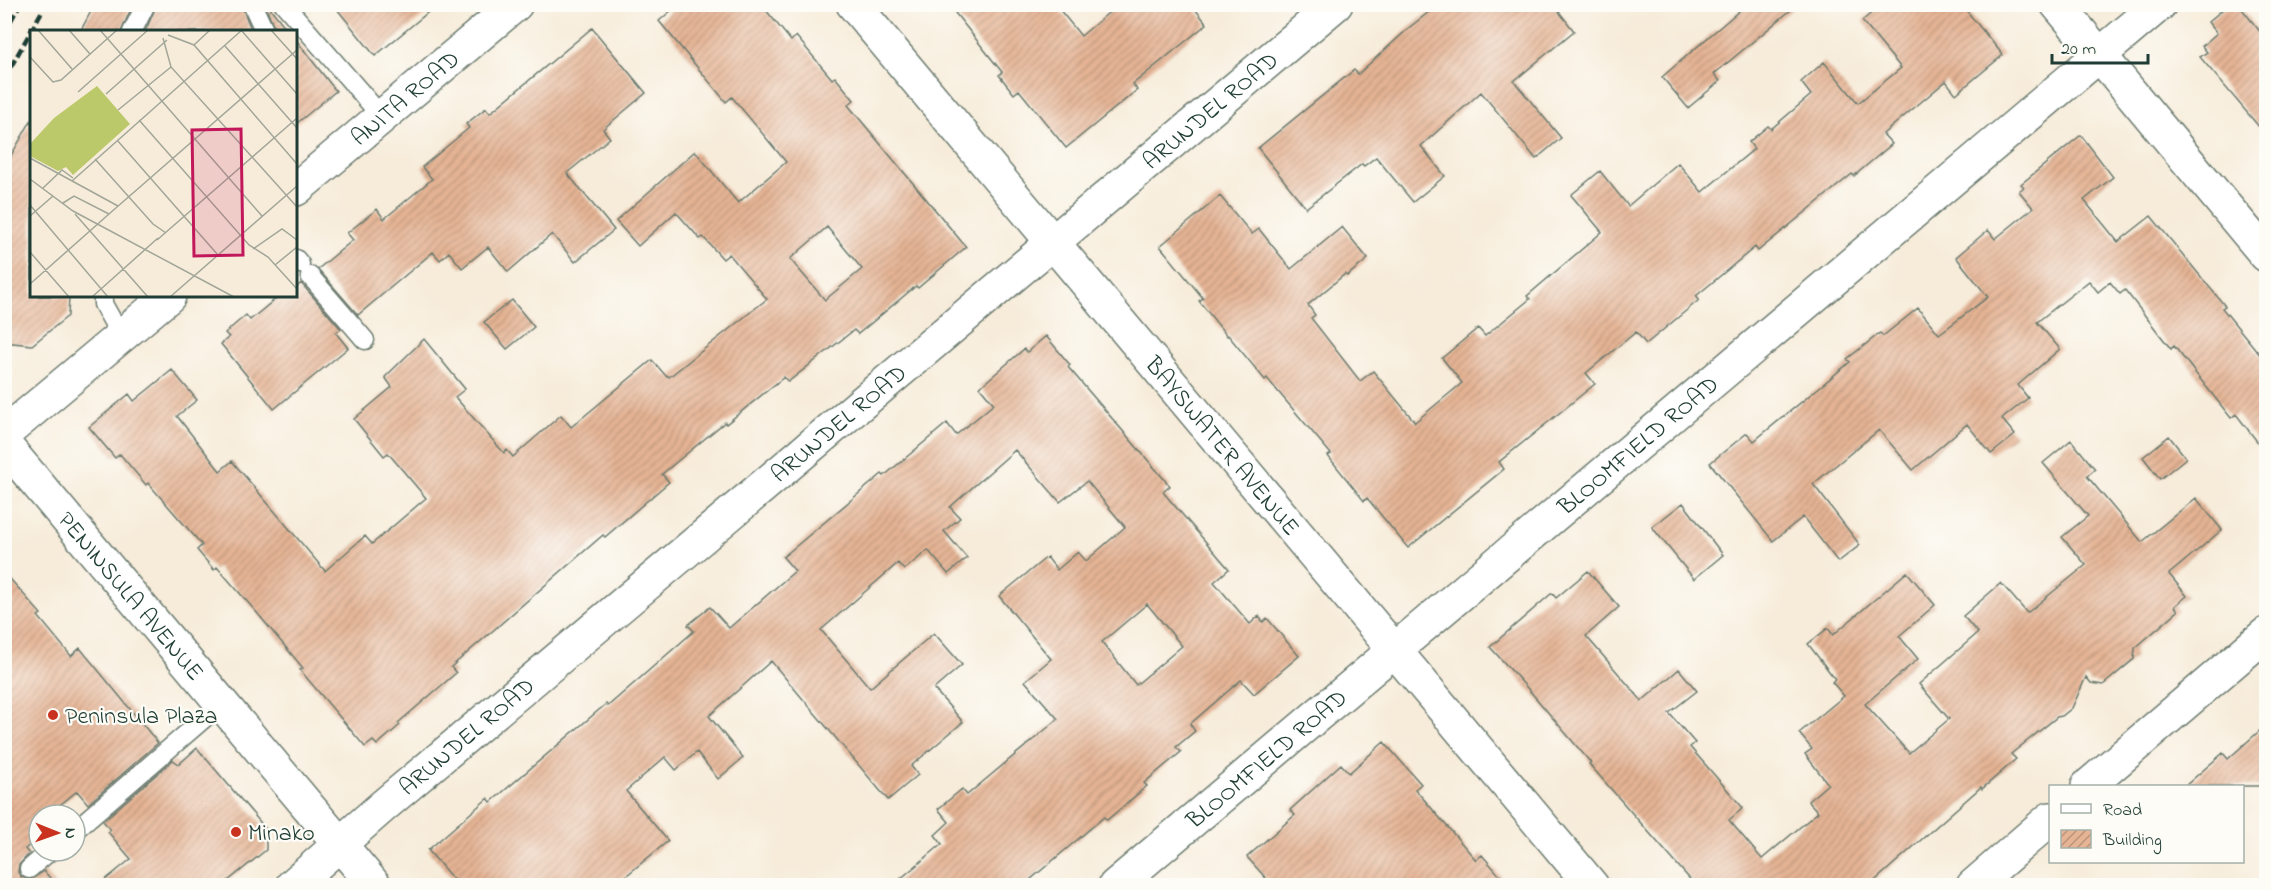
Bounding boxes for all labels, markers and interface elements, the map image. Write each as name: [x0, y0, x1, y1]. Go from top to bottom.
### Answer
scale bar: [2052, 27, 2148, 65]
inset map: [30, 30, 297, 297]
text: 20 m: [2061, 37, 2096, 63]
street label: ANITA ROAD: [344, 43, 468, 156]
street label: ARUNDEL ROAD: [1136, 44, 1287, 180]
street label: BAYSWATER AVENUE: [1135, 349, 1307, 545]
street label: ARUNDEL ROAD: [764, 357, 915, 493]
street label: BLOOMFIELD ROAD: [1550, 368, 1727, 526]
street label: PENINSULA AVENUE: [48, 505, 211, 690]
street label: ARUNDEL ROAD: [392, 670, 544, 805]
street label: BLOOMFIELD ROAD: [1179, 682, 1356, 839]
place label: Peninsula Plaza: [65, 700, 218, 735]
marker: Peninsula Plaza: [46, 708, 60, 722]
legend: [2049, 785, 2244, 863]
text: Road: [2103, 798, 2142, 824]
north arrow: [27, 803, 87, 863]
place label: Minako: [248, 817, 315, 852]
marker: Minako: [229, 825, 243, 839]
text: N: [58, 828, 82, 839]
text: Building: [2102, 828, 2162, 855]

